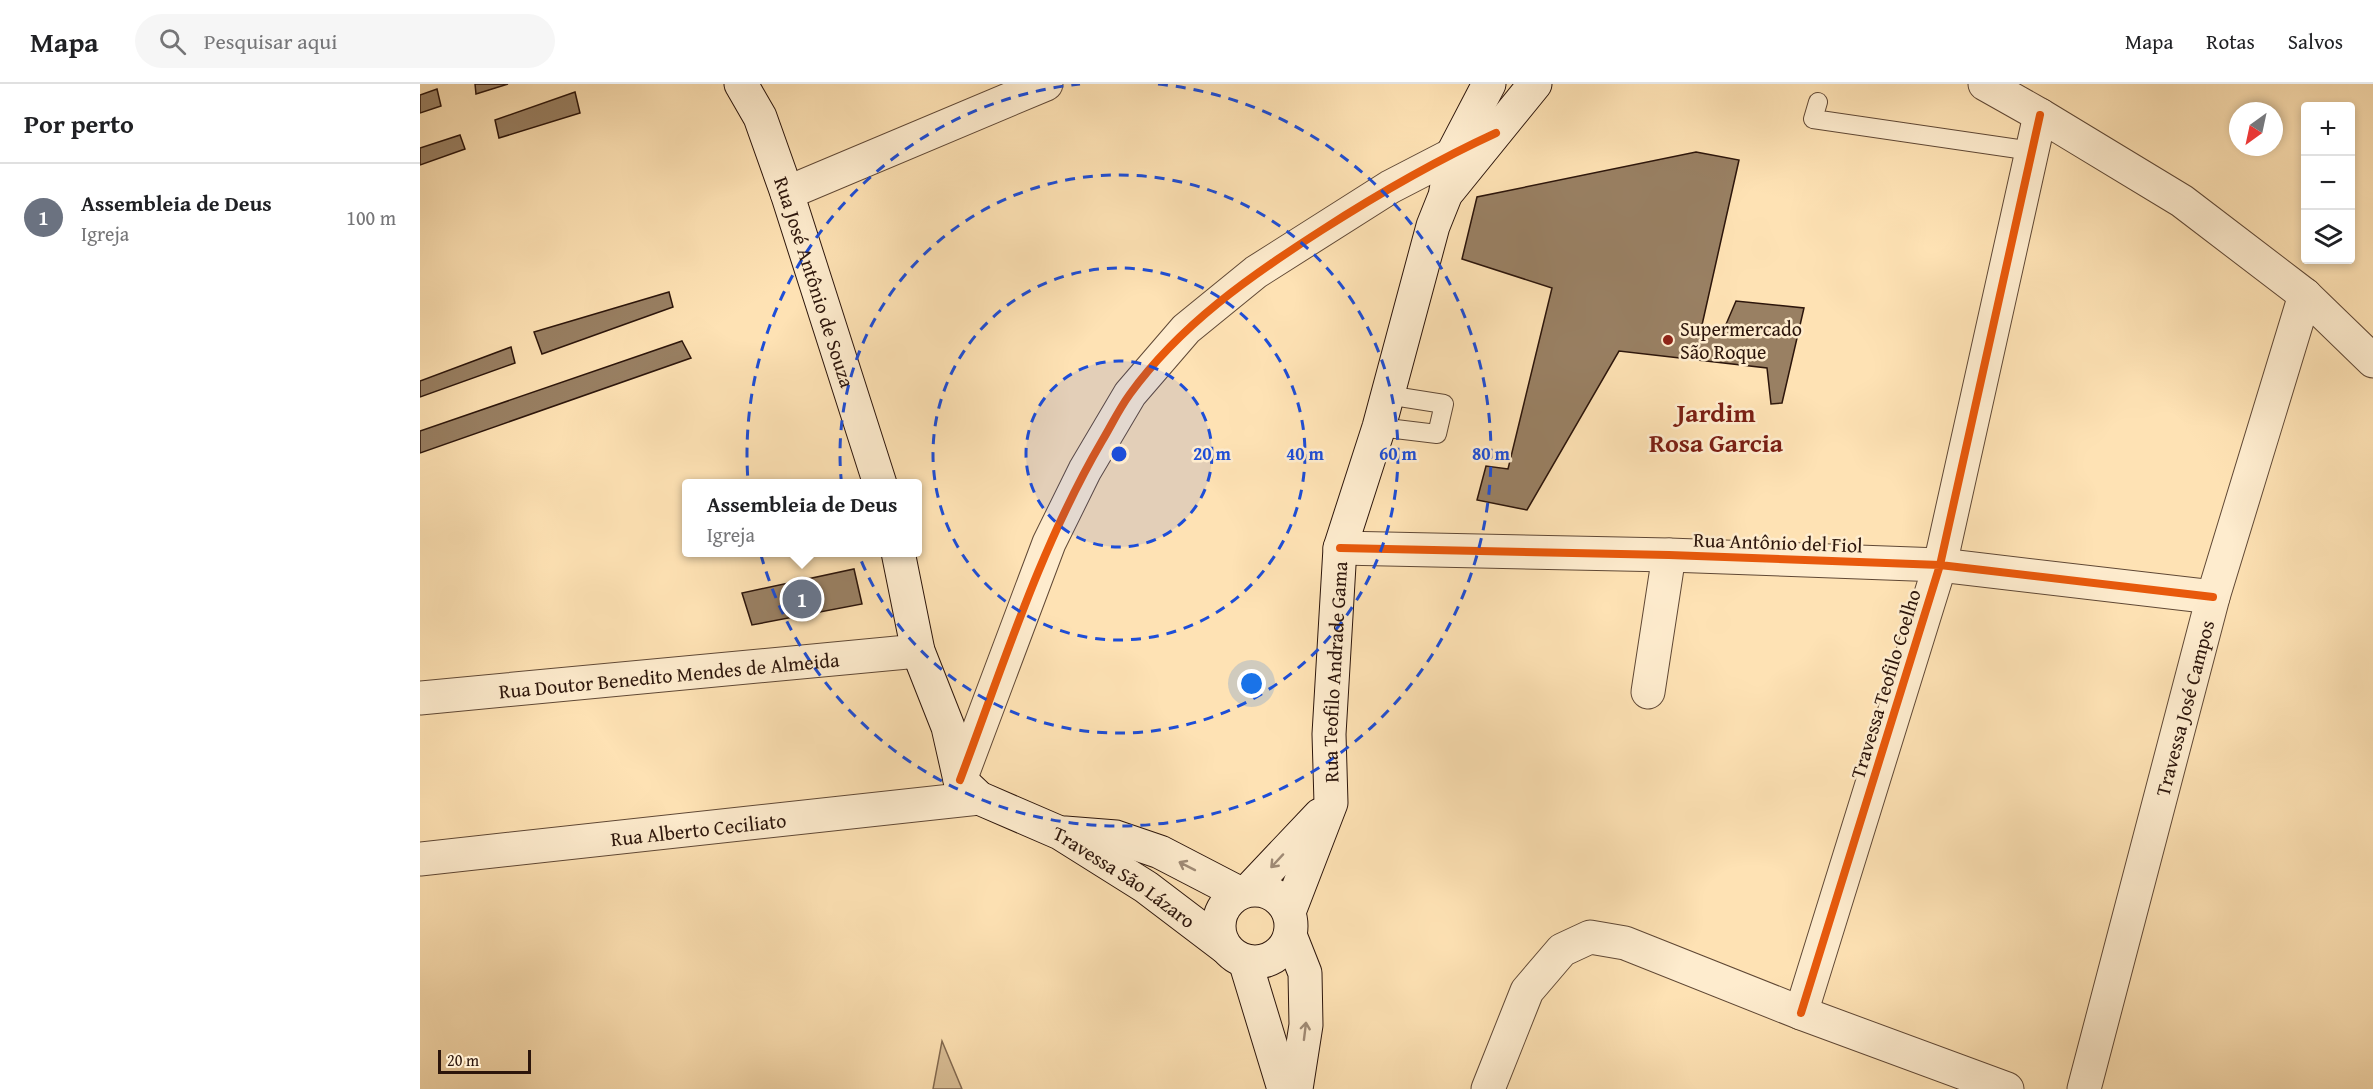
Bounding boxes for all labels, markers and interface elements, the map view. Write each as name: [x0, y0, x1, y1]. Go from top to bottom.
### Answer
search box: [135, 14, 555, 68]
text: Mapa: [30, 21, 99, 62]
icon: search: [156, 25, 189, 58]
text: Pesquisar aqui: [204, 25, 337, 57]
text: Mapa: [2125, 26, 2173, 57]
text: Rotas: [2206, 26, 2255, 57]
text: Salvos: [2288, 26, 2343, 57]
north arrow: [2229, 102, 2283, 156]
map controls: [2301, 102, 2355, 264]
button: +: [2301, 102, 2355, 156]
text: Por perto: [24, 104, 134, 143]
button: −: [2301, 156, 2355, 210]
street label: Rua José Antônio de Souza: [768, 172, 863, 392]
text: Assembleia de Deus: [81, 187, 272, 219]
text: 1: [38, 203, 49, 232]
text: 100 m: [346, 203, 396, 232]
button: layers: [2301, 210, 2355, 264]
text: Igreja: [81, 219, 129, 248]
place label: Supermercado São Roque: [1680, 314, 1802, 366]
marker: Supermercado São Roque: [1661, 333, 1675, 347]
district label: Jardim Rosa Garcia: [1649, 393, 1784, 462]
text: 20 m: [1193, 440, 1232, 467]
text: 40 m: [1286, 440, 1325, 467]
text: 60 m: [1379, 440, 1418, 467]
text: 80 m: [1472, 440, 1511, 467]
centre of rings: [1109, 444, 1129, 464]
popup: [682, 479, 922, 557]
text: Assembleia de Deus: [707, 488, 897, 520]
text: Igreja: [707, 520, 755, 549]
street label: Rua Antônio del Fiol: [1693, 525, 1864, 559]
street label: Rua Teofilo Andrade Gama: [1314, 560, 1354, 783]
pin: 1: [782, 576, 821, 622]
street label: Travessa Teofilo Coelho: [1842, 586, 1928, 782]
street label: Travessa José Campos: [2147, 617, 2221, 799]
street label: Rua Doutor Benedito Mendes de Almeida: [497, 644, 841, 705]
your location: [1237, 669, 1266, 698]
street label: Rua Alberto Ceciliato: [609, 805, 788, 853]
street label: Travessa São Lázaro: [1049, 817, 1202, 934]
one-way arrow: [1270, 853, 1284, 868]
one-way arrow: [1178, 860, 1196, 871]
one-way arrow: [1299, 1022, 1310, 1042]
scale bar: [438, 1047, 531, 1074]
text: 20 m: [447, 1048, 479, 1072]

